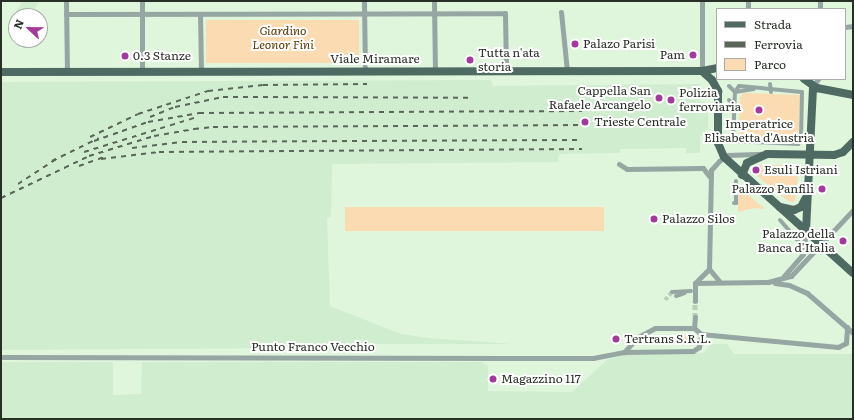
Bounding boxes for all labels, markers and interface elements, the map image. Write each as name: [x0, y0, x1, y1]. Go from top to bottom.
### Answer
north arrow: [8, 8, 48, 48]
legend: [716, 8, 846, 80]
text: Strada: [754, 15, 792, 33]
text: N: [9, 17, 27, 31]
park label: Giardino Leonor Fini: [252, 24, 314, 52]
text: Ferrovia: [754, 35, 803, 53]
place label: Palazo Parisi: [583, 37, 655, 51]
marker: Palazo Parisi: [570, 39, 580, 49]
place label: Tutta n'ata storia: [478, 46, 540, 74]
place label: Pam: [660, 48, 685, 62]
place label: 0.3 Stanze: [133, 49, 191, 63]
marker: Pam: [688, 50, 698, 60]
marker: 0.3 Stanze: [120, 51, 130, 61]
street label: Viale Miramare: [330, 52, 420, 66]
marker: Tutta n'ata storia: [465, 55, 475, 65]
text: Parco: [754, 55, 786, 73]
place label: Cappella San Rafaele Arcangelo: [549, 84, 651, 112]
place label: Polizia ferroviaria: [679, 86, 741, 114]
marker: Cappella San Rafaele Arcangelo: [654, 93, 664, 103]
marker: Polizia ferroviaria: [666, 95, 676, 105]
marker: Imperatrice Elisabetta d'Austria: [754, 105, 764, 115]
place label: Trieste Centrale: [594, 115, 686, 129]
marker: Trieste Centrale: [579, 116, 591, 128]
place label: Imperatrice Elisabetta d'Austria: [704, 117, 814, 145]
place label: Esuli Istriani: [764, 163, 838, 177]
marker: Esuli Istriani: [751, 165, 761, 175]
place label: Palazzo Panfili: [731, 182, 814, 196]
marker: Palazzo Panfili: [817, 184, 827, 194]
place label: Palazzo Silos: [662, 212, 735, 226]
marker: Palazzo Silos: [649, 214, 659, 224]
place label: Palazzo della Banca d'Italia: [757, 227, 835, 255]
marker: Palazzo della Banca d'Italia: [838, 236, 848, 246]
place label: Tertrans S.R.L.: [624, 332, 712, 346]
marker: Tertrans S.R.L.: [611, 334, 621, 344]
street label: Punto Franco Vecchio: [251, 340, 375, 354]
place label: Magazzino 117: [501, 372, 581, 386]
marker: Magazzino 117: [488, 374, 498, 384]

